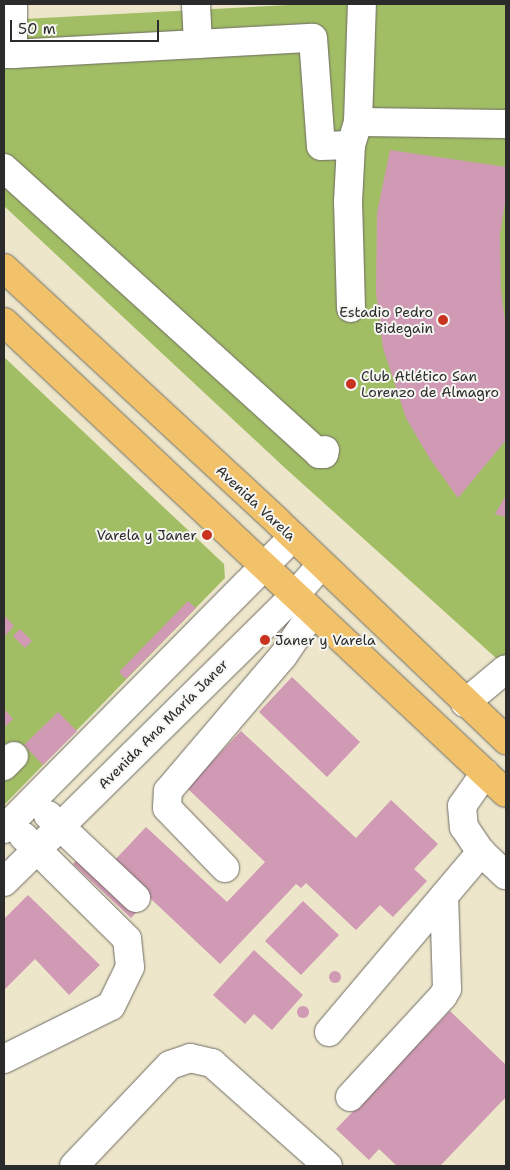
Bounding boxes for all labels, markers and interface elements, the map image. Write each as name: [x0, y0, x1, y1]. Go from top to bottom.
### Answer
scale bar: [12, 10, 161, 42]
text: 50 m: [18, 19, 56, 39]
place label: Estadio Pedro Bidegain: [339, 304, 433, 336]
marker: Estadio Pedro Bidegain: [437, 314, 449, 326]
place label: Club Atlético San Lorenzo de Almagro: [361, 368, 499, 401]
marker: Club Atlético San Lorenzo de Almagro: [345, 378, 357, 390]
street label: Avenida Varela: [213, 462, 299, 544]
place label: Varela y Janer: [96, 527, 197, 543]
marker: Varela y Janer: [201, 529, 213, 541]
place label: Janer y Varela: [275, 632, 376, 648]
marker: Janer y Varela: [259, 634, 271, 646]
street label: Avenida Ana María Janer: [95, 656, 231, 792]

